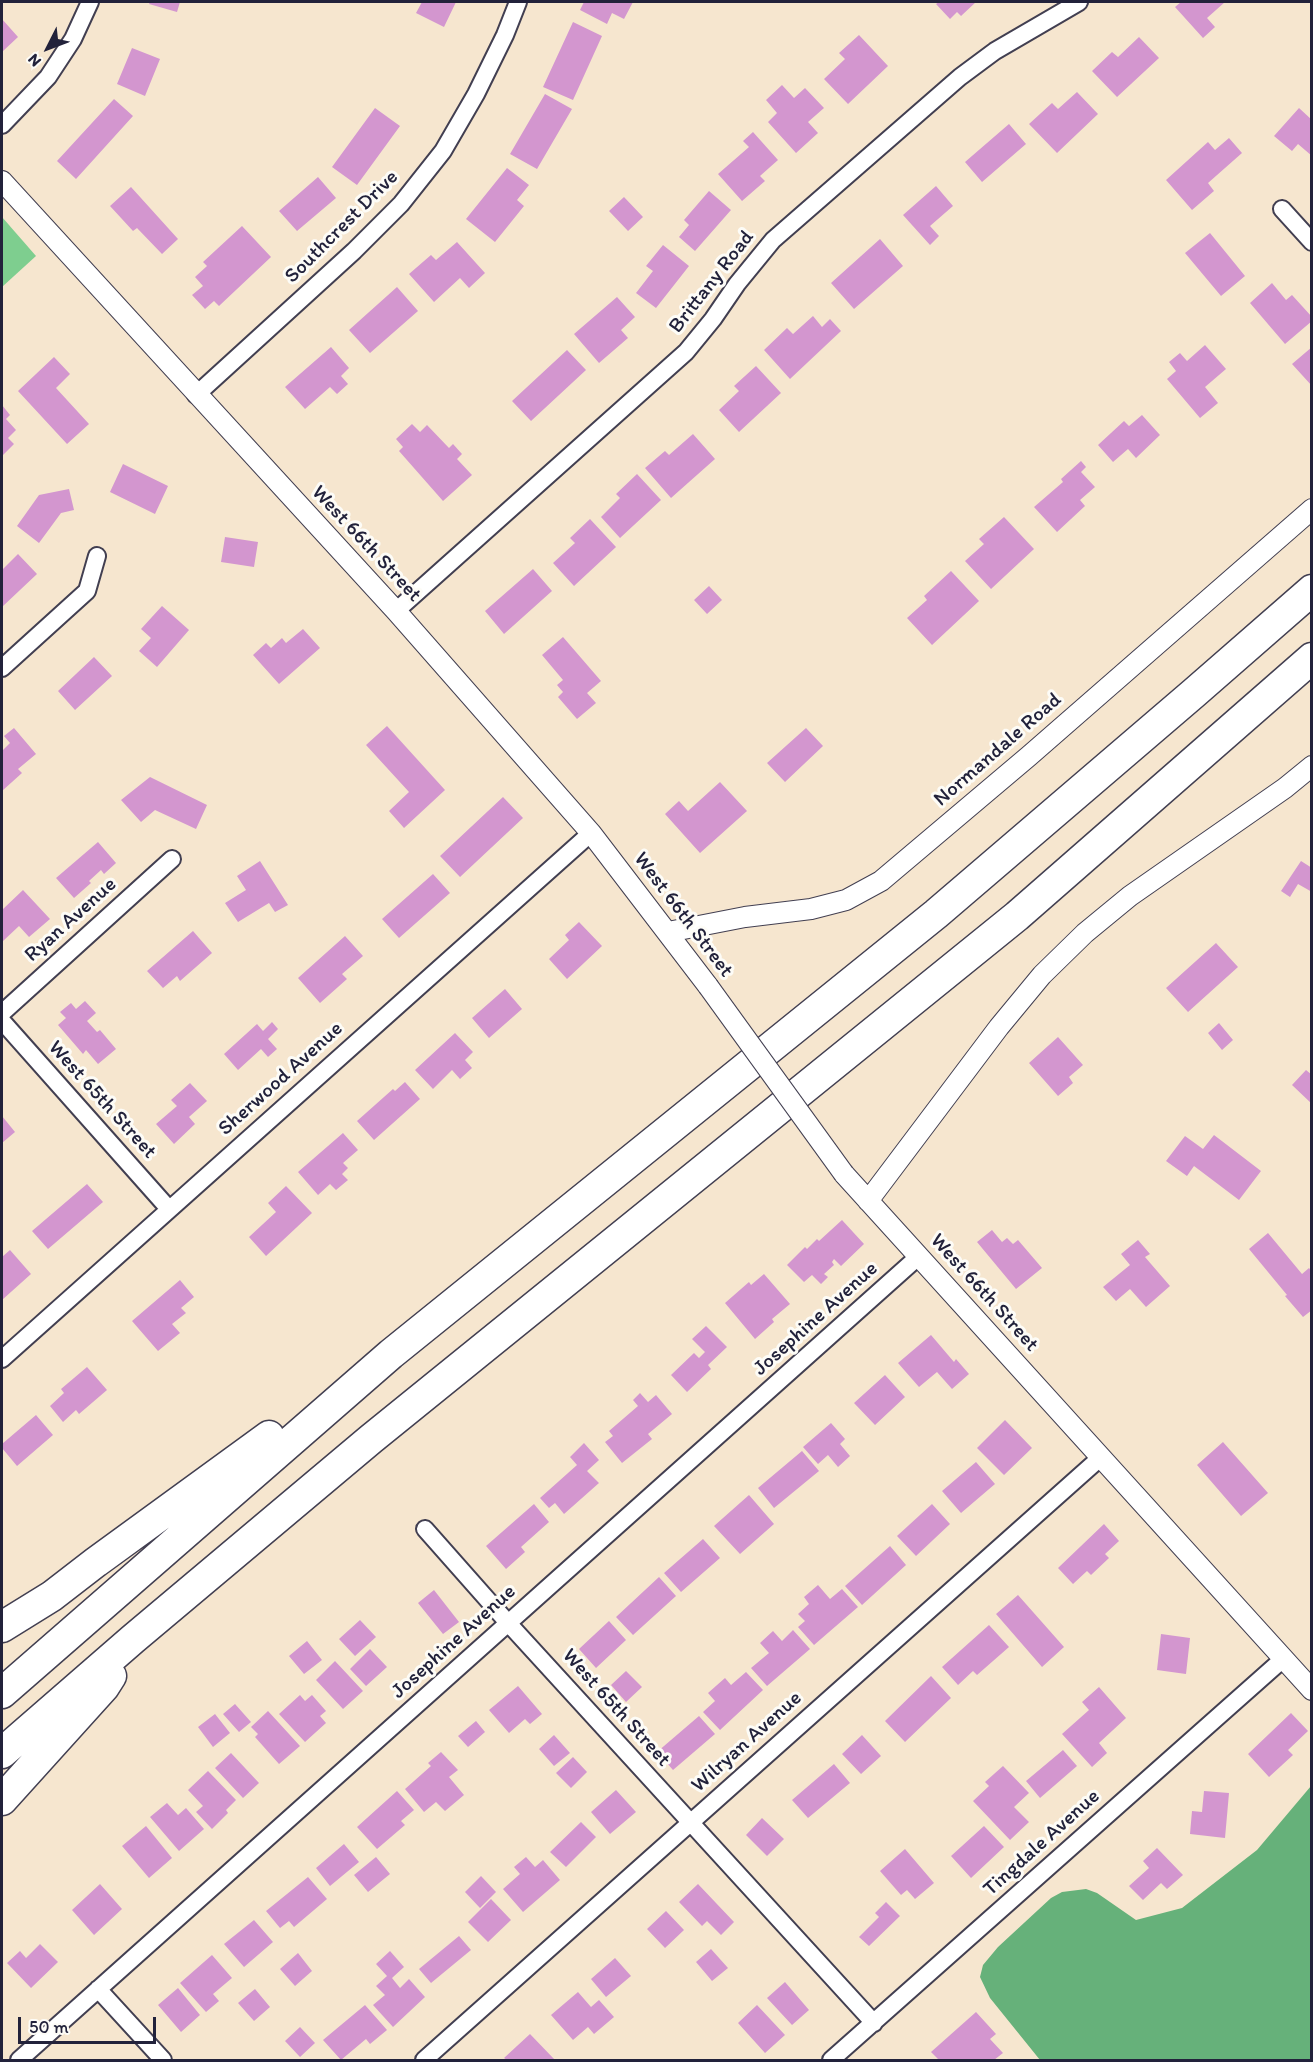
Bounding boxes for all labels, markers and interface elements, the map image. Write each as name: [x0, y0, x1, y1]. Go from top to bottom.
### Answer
north arrow: [18, 18, 78, 78]
text: N: [24, 50, 45, 71]
street label: Southcrest Drive: [280, 165, 404, 289]
street label: Brittany Road: [664, 226, 760, 338]
street label: West 66th Street: [306, 480, 426, 608]
street label: Normandale Road: [929, 688, 1067, 812]
street label: West 66th Street: [628, 847, 738, 983]
street label: Ryan Avenue: [20, 872, 122, 968]
street label: Sherwood Avenue: [214, 1017, 348, 1141]
street label: West 65th Street: [42, 1036, 162, 1164]
street label: West 66th Street: [924, 1229, 1044, 1357]
street label: Josephine Avenue: [748, 1256, 884, 1382]
street label: Josephine Avenue: [386, 1579, 522, 1705]
street label: West 65th Street: [556, 1644, 676, 1772]
street label: Wilryan Avenue: [687, 1686, 807, 1798]
street label: Tingdale Avenue: [979, 1784, 1105, 1902]
scale bar: [21, 2005, 159, 2043]
text: 50 m: [29, 2016, 69, 2038]

